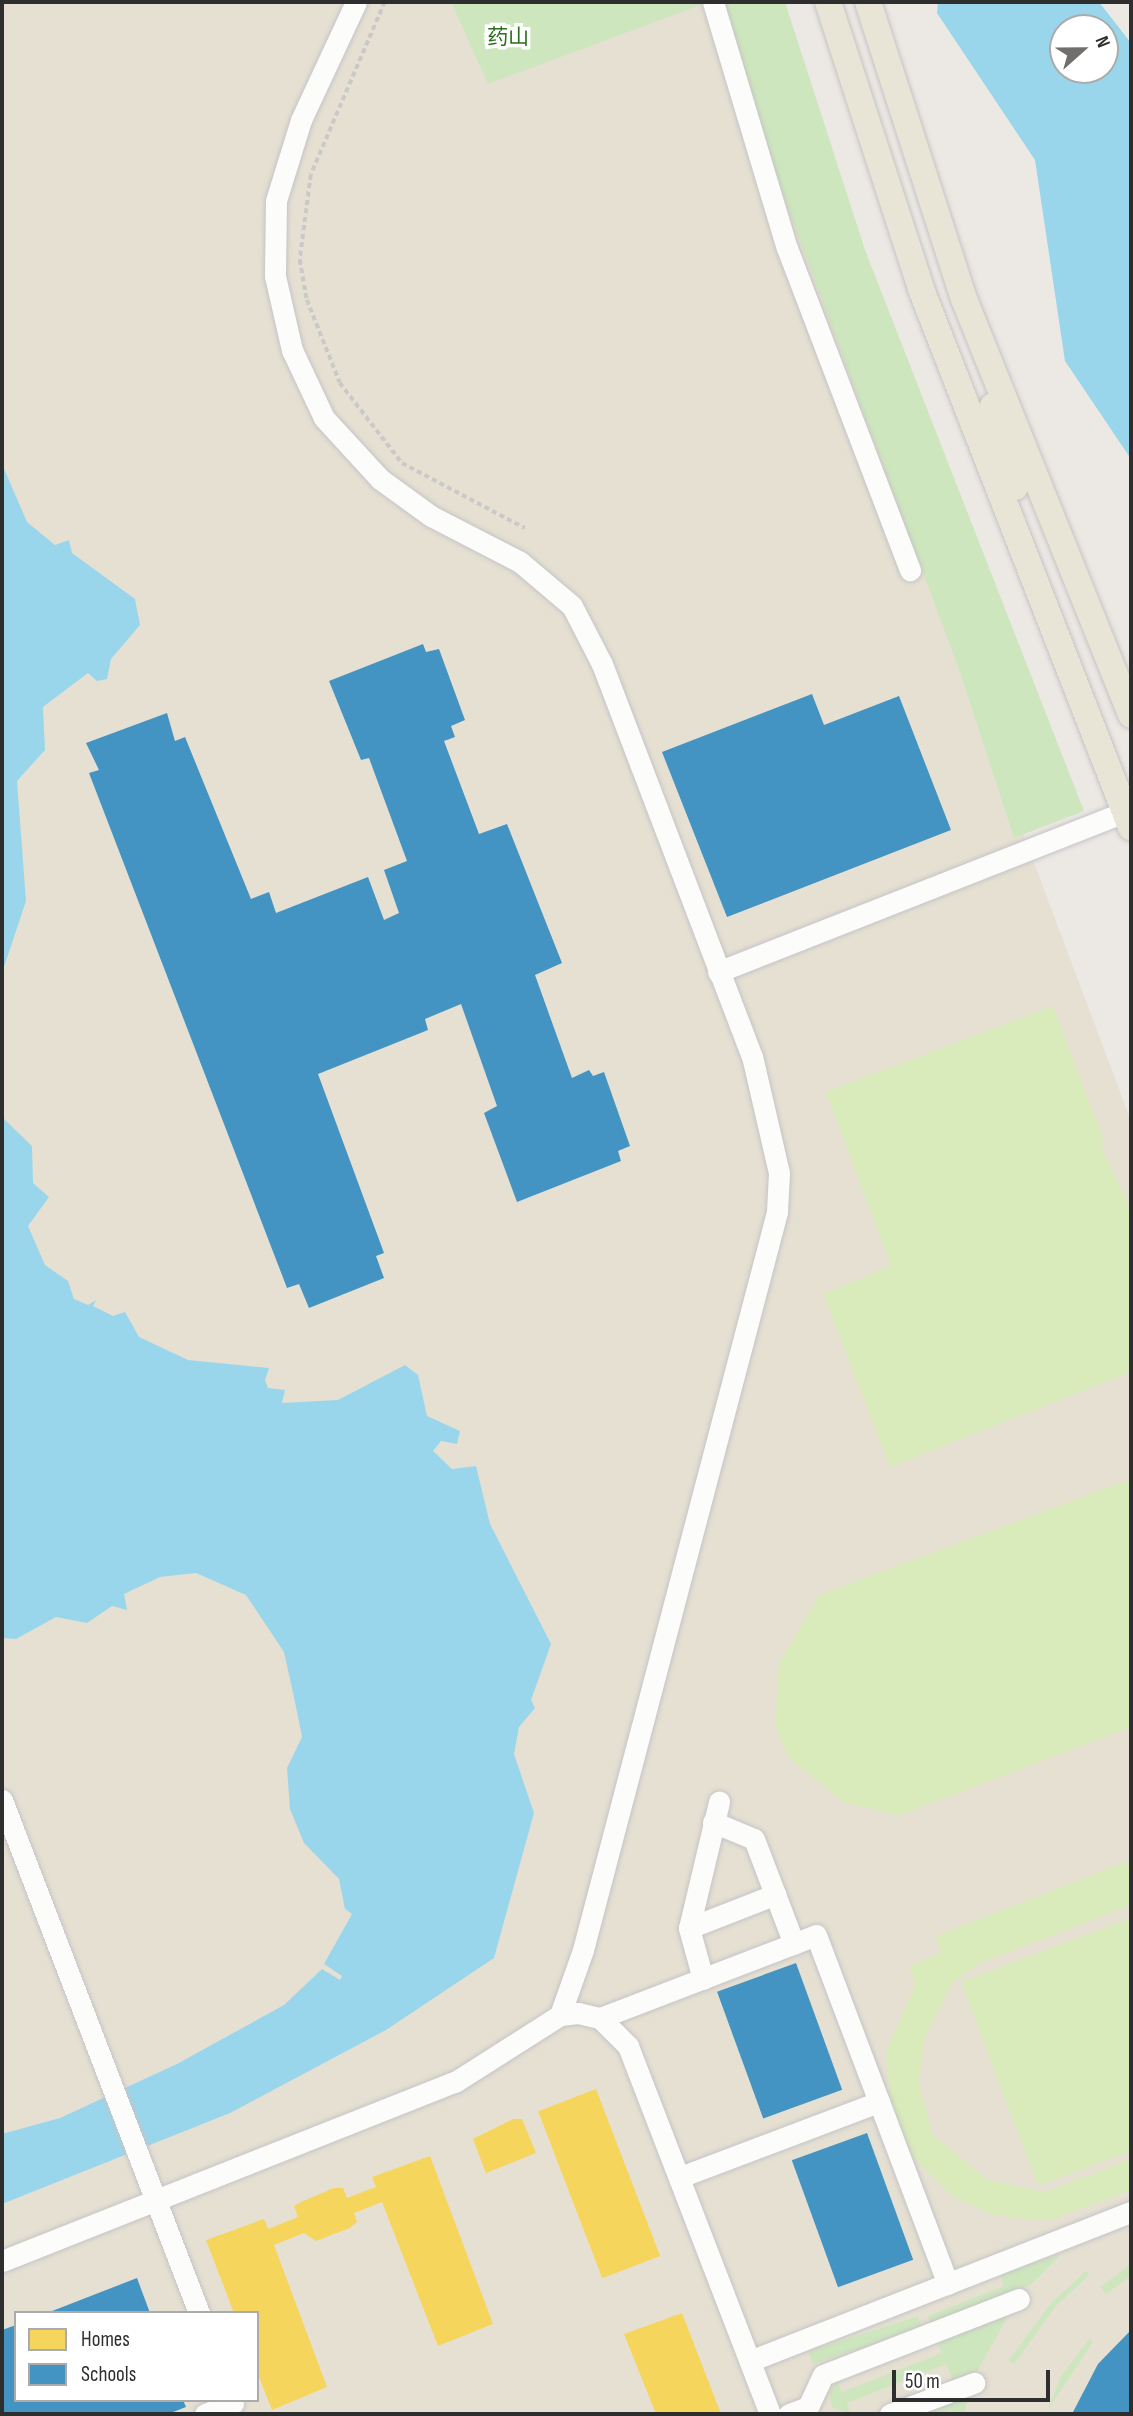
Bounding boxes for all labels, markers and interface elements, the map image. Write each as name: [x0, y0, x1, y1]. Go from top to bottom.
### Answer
north arrow: [1049, 14, 1119, 84]
park label: 药山: [487, 25, 529, 51]
text: N: [1090, 33, 1115, 51]
legend: [14, 2311, 259, 2402]
text: Homes: [81, 2327, 130, 2352]
scale bar: [895, 2356, 1052, 2400]
text: Schools: [81, 2362, 136, 2387]
text: 50 m: [905, 2369, 940, 2394]

